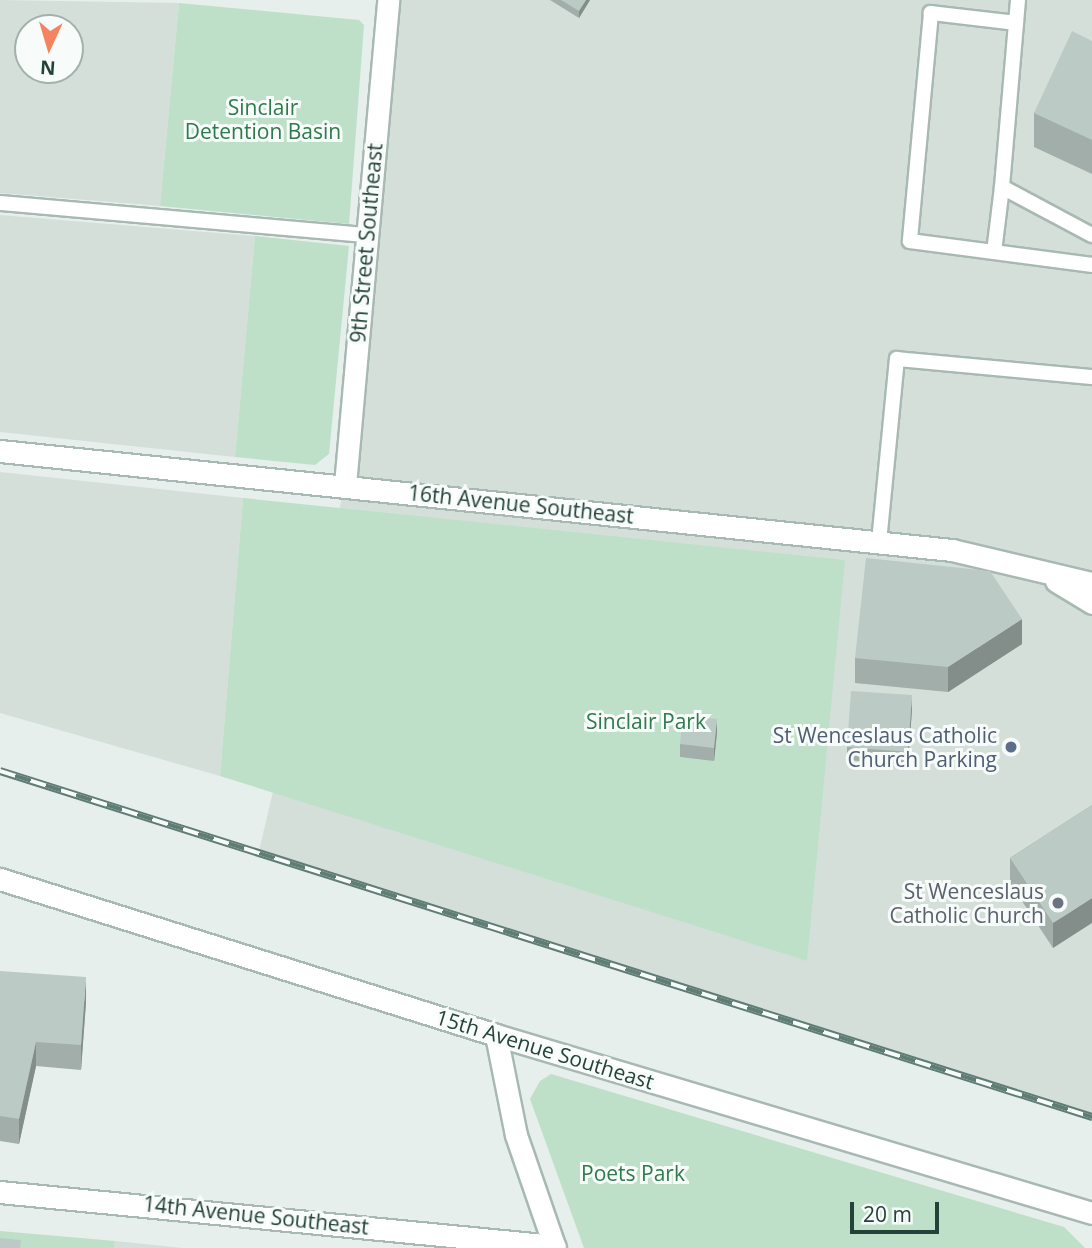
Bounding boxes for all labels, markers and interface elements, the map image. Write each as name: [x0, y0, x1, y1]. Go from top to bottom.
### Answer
north arrow: [14, 14, 84, 84]
text: N: [39, 54, 56, 81]
park label: Sinclair Detention Basin: [185, 94, 341, 144]
street label: 9th Street Southeast: [345, 142, 387, 344]
street label: 16th Avenue Southeast: [407, 480, 635, 528]
park label: Sinclair Park: [586, 708, 706, 734]
place label: St Wenceslaus Catholic Church Parking: [773, 722, 997, 772]
marker: St Wenceslaus Catholic Church Parking: [1003, 739, 1019, 755]
place label: St Wenceslaus Catholic Church: [889, 878, 1044, 928]
marker: St Wenceslaus Catholic Church: [1050, 895, 1066, 911]
street label: 15th Avenue Southeast: [433, 1004, 657, 1094]
park label: Poets Park: [581, 1160, 685, 1186]
scale bar: [854, 1188, 943, 1232]
street label: 14th Avenue Southeast: [142, 1191, 370, 1239]
text: 20 m: [863, 1200, 912, 1228]

